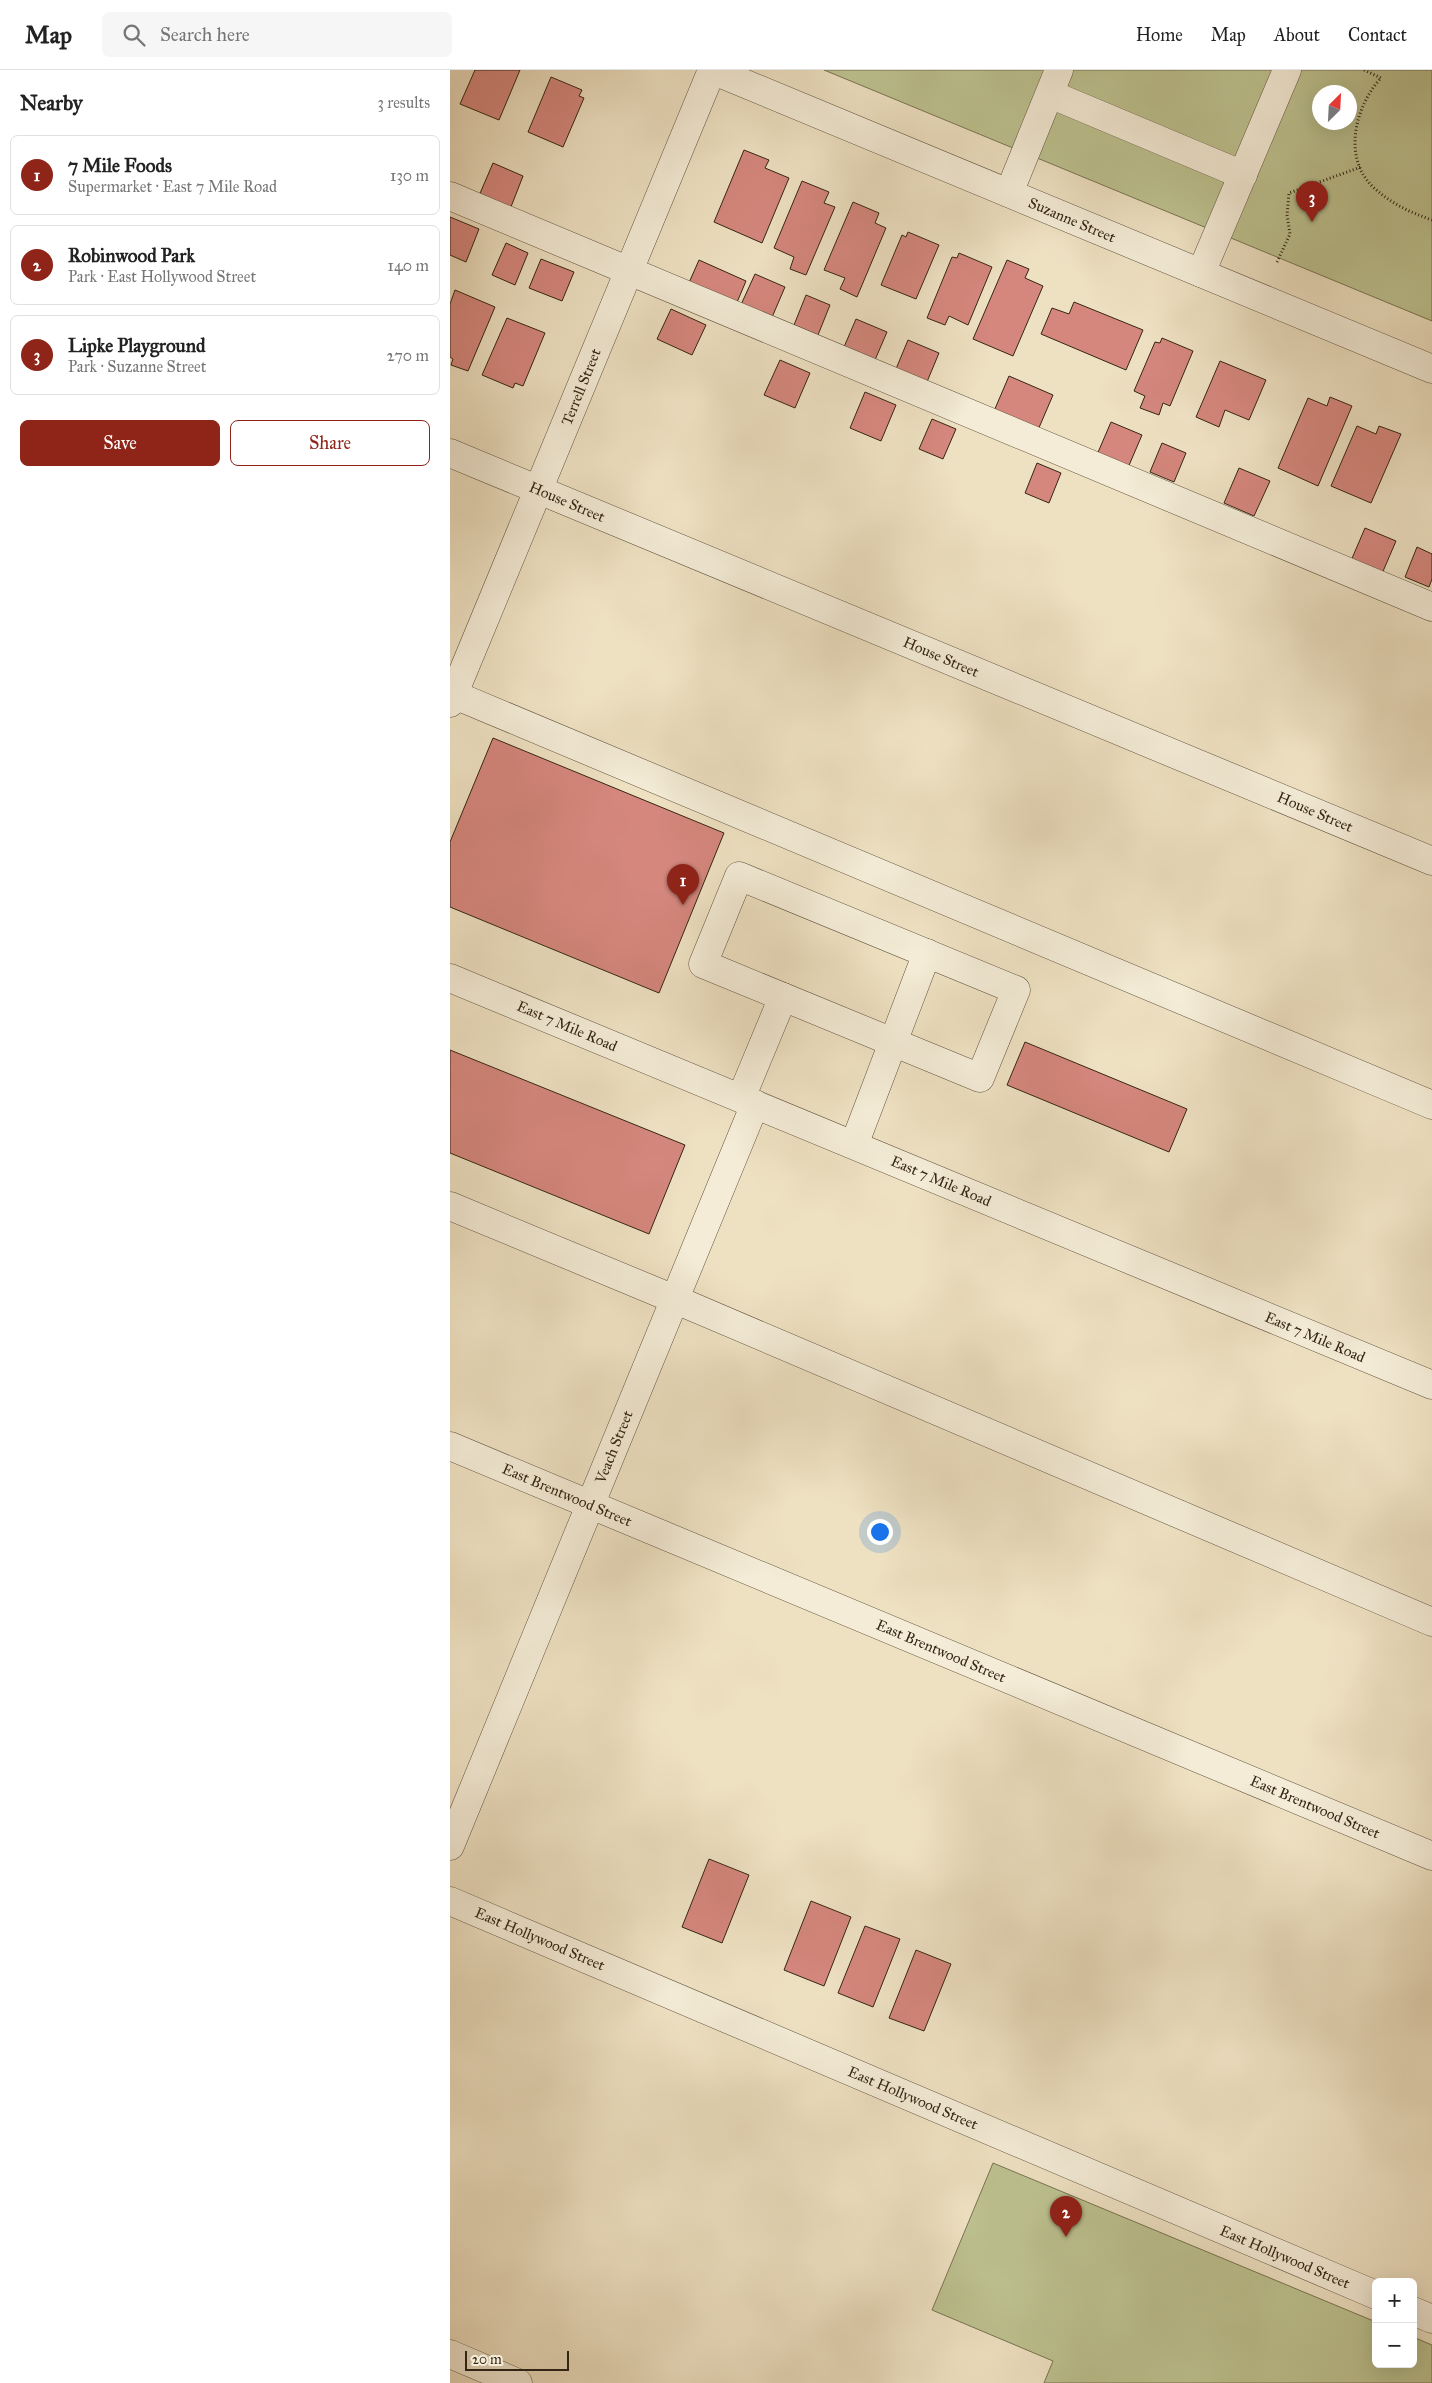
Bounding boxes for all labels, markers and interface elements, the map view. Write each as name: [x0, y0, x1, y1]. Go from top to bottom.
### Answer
search box: [102, 12, 452, 57]
text: Map: [25, 20, 72, 50]
icon: search: [120, 21, 148, 49]
text: Search here: [160, 23, 250, 46]
text: Home: [1136, 24, 1183, 46]
text: Map: [1211, 24, 1246, 46]
text: About: [1274, 24, 1320, 46]
text: Contact: [1348, 24, 1407, 46]
north arrow: [1312, 85, 1357, 130]
text: Nearby: [20, 90, 83, 116]
text: 3 results: [377, 93, 430, 112]
text: 7 Mile Foods: [68, 154, 172, 177]
text: 1: [34, 166, 40, 185]
text: 130 m: [390, 166, 429, 185]
text: Supermarket · East 7 Mile Road: [68, 177, 277, 196]
pin: 3: [1296, 181, 1328, 222]
street label: Suzanne Street: [1026, 194, 1119, 247]
text: Robinwood Park: [68, 244, 195, 267]
text: 2: [33, 256, 41, 275]
text: 140 m: [388, 256, 429, 275]
text: Park · East Hollywood Street: [68, 267, 256, 286]
text: Lipke Playground: [68, 334, 206, 357]
street label: Terrell Street: [557, 345, 605, 428]
text: 3: [34, 346, 40, 365]
text: 270 m: [387, 346, 429, 365]
text: Park · Suzanne Street: [68, 357, 206, 376]
button: Save: [20, 420, 220, 466]
button: Share: [230, 420, 430, 466]
street label: House Street: [526, 478, 608, 526]
street label: House Street: [900, 633, 982, 681]
street label: House Street: [1274, 788, 1356, 836]
pin: 1: [667, 864, 699, 905]
street label: East 7 Mile Road: [514, 997, 620, 1055]
street label: East 7 Mile Road: [888, 1152, 994, 1210]
street label: East 7 Mile Road: [1262, 1308, 1368, 1366]
street label: Veach Street: [591, 1407, 637, 1487]
street label: East Brentwood Street: [499, 1460, 635, 1531]
your location: [867, 1519, 893, 1545]
street label: East Brentwood Street: [873, 1616, 1009, 1687]
street label: East Brentwood Street: [1247, 1772, 1383, 1843]
street label: East Hollywood Street: [472, 1903, 608, 1975]
street label: East Hollywood Street: [845, 2062, 981, 2134]
pin: 2: [1050, 2196, 1082, 2237]
street label: East Hollywood Street: [1217, 2221, 1353, 2293]
map controls: [1372, 2278, 1417, 2368]
button: +: [1372, 2278, 1417, 2323]
button: −: [1372, 2323, 1417, 2368]
scale bar: [465, 2348, 569, 2371]
text: 20 m: [472, 2351, 502, 2368]

